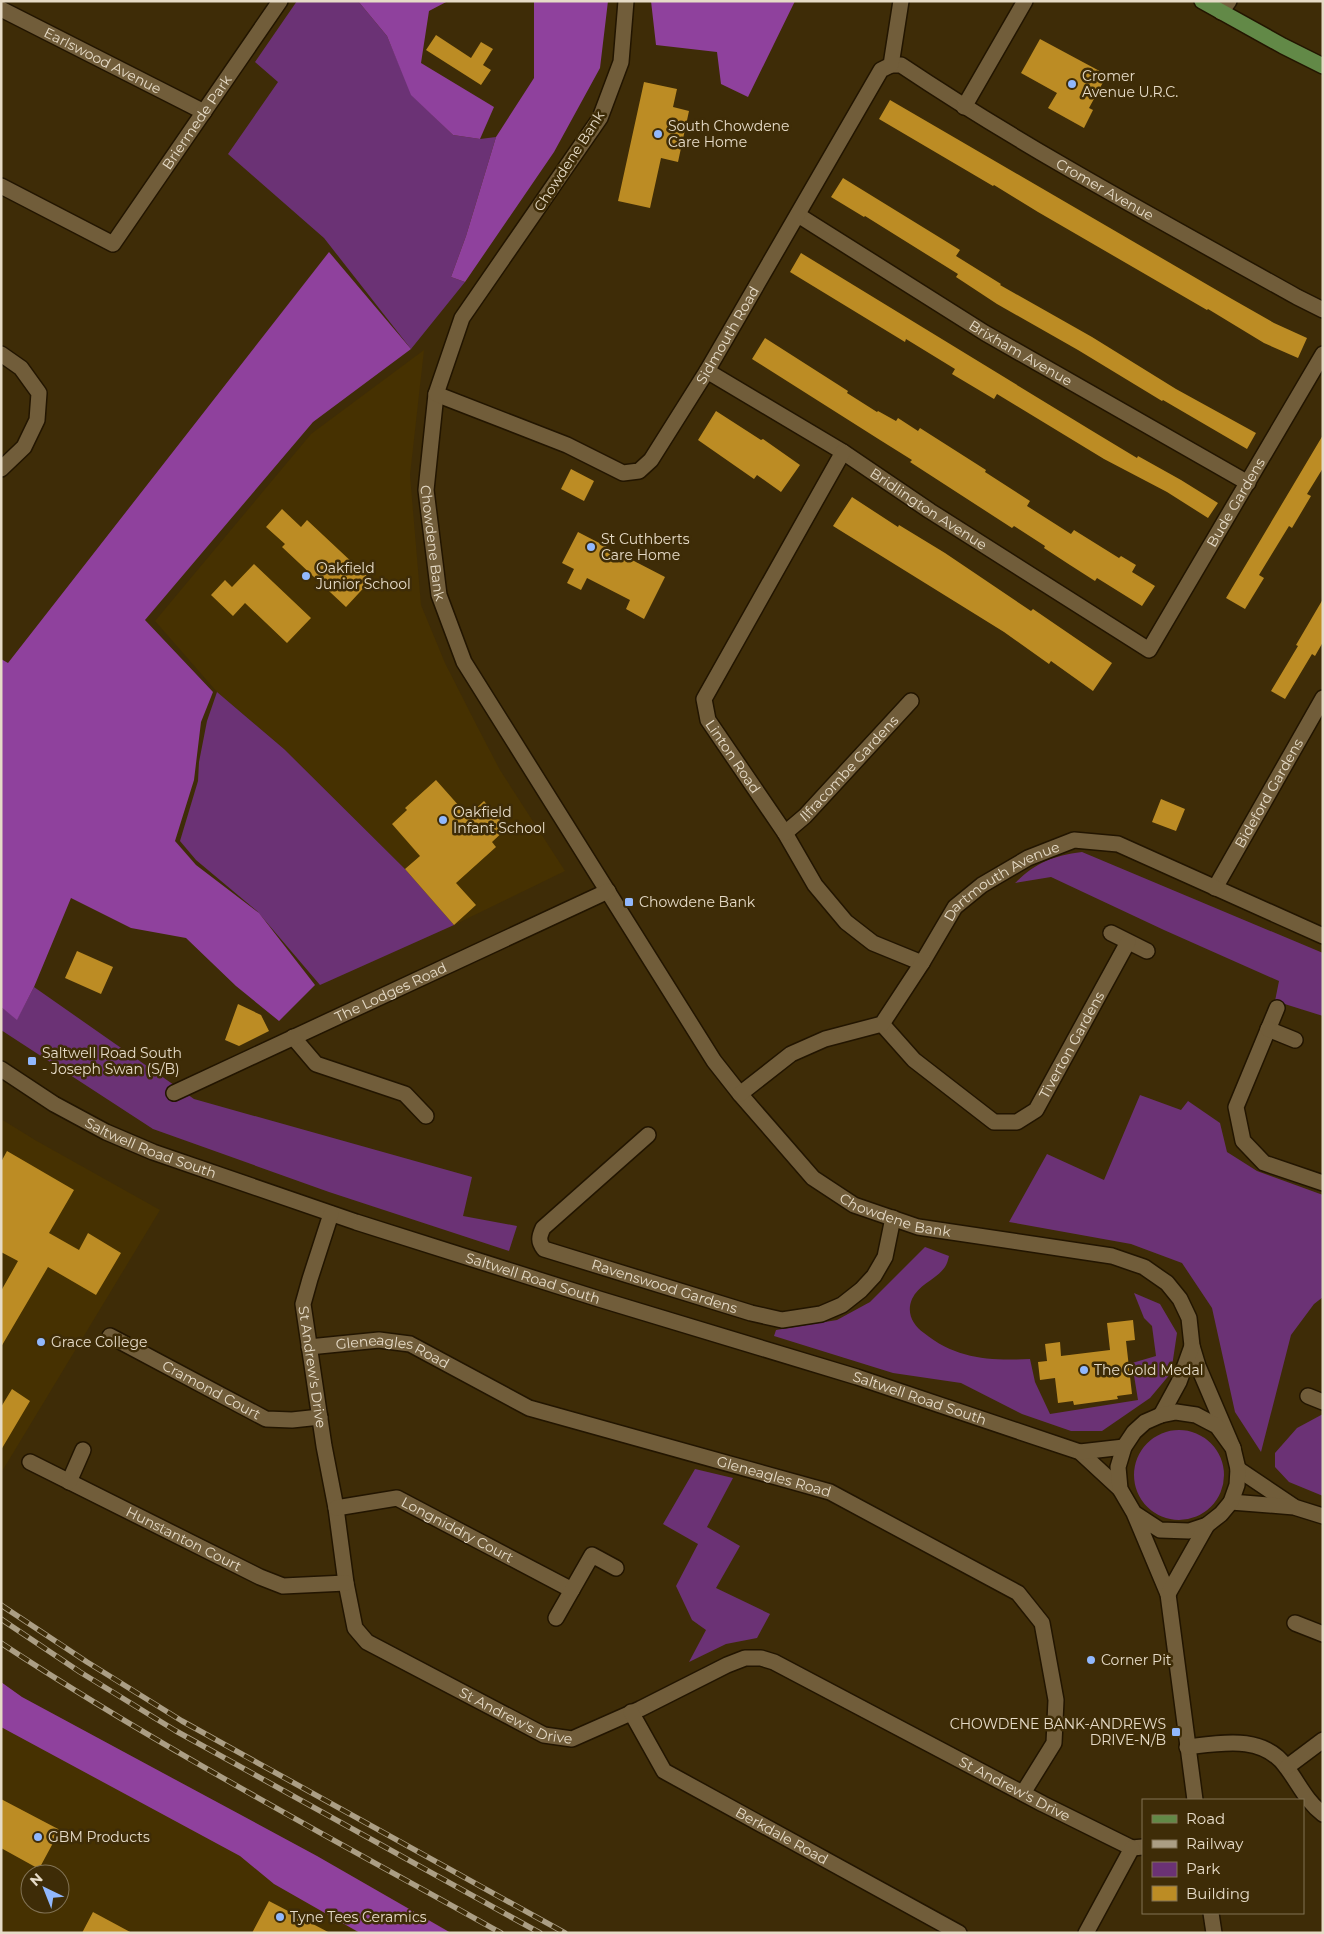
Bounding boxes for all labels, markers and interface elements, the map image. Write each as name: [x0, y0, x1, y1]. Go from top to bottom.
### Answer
street label: Earlswood Avenue: [41, 23, 164, 98]
place label: Cromer Avenue U.R.C.: [1082, 67, 1178, 101]
street label: Briermede Park: [158, 71, 236, 173]
marker: Cromer Avenue U.R.C.: [1066, 78, 1078, 90]
street label: Chowdene Bank: [530, 107, 609, 215]
place label: South Chowdene Care Home: [668, 117, 790, 151]
marker: South Chowdene Care Home: [652, 128, 664, 140]
street label: Cromer Avenue: [1053, 154, 1157, 224]
street label: Sidmouth Road: [692, 283, 763, 388]
street label: Brixham Avenue: [966, 316, 1076, 390]
street label: Bude Gardens: [1203, 454, 1269, 550]
street label: Bridlington Avenue: [867, 464, 990, 554]
street label: Chowdene Bank: [417, 484, 450, 604]
place label: St Cuthberts Care Home: [601, 530, 690, 564]
marker: St Cuthberts Care Home: [585, 541, 597, 553]
place label: Oakfield Junior School: [315, 559, 411, 593]
marker: Oakfield Junior School: [300, 570, 312, 582]
street label: Ilfracombe Gardens: [796, 711, 902, 826]
street label: Linton Road: [701, 716, 764, 797]
street label: Bideford Gardens: [1231, 735, 1307, 851]
place label: Oakfield Infant School: [453, 803, 546, 837]
marker: Oakfield Infant School: [437, 814, 449, 826]
street label: Dartmouth Avenue: [940, 838, 1062, 924]
place label: Chowdene Bank: [639, 893, 756, 911]
marker: Chowdene Bank: [623, 896, 635, 908]
street label: The Lodges Road: [332, 958, 449, 1026]
street label: Tiverton Gardens: [1035, 988, 1108, 1102]
place label: Saltwell Road South - Joseph Swan (S/B): [42, 1044, 182, 1078]
marker: Saltwell Road South - Joseph Swan (S/B): [26, 1055, 38, 1067]
street label: Saltwell Road South: [82, 1113, 219, 1182]
street label: Chowdene Bank: [836, 1189, 953, 1241]
street label: Saltwell Road South: [463, 1248, 602, 1308]
street label: Ravenswood Gardens: [589, 1255, 740, 1317]
street label: St Andrew's Drive: [294, 1305, 330, 1429]
street label: Gleneagles Road: [335, 1331, 453, 1372]
place label: Grace College: [51, 1333, 147, 1351]
marker: Grace College: [35, 1336, 47, 1348]
street label: Cramond Court: [159, 1357, 264, 1424]
place label: The Gold Medal: [1094, 1361, 1204, 1379]
marker: The Gold Medal: [1078, 1364, 1090, 1376]
street label: Saltwell Road South: [850, 1367, 989, 1429]
street label: Gleneagles Road: [715, 1452, 833, 1501]
street label: Longniddry Court: [398, 1493, 517, 1567]
street label: Hunstanton Court: [123, 1502, 245, 1575]
place label: Corner Pit: [1101, 1651, 1172, 1669]
marker: Corner Pit: [1085, 1654, 1097, 1666]
street label: St Andrew's Drive: [456, 1683, 574, 1748]
place label: CHOWDENE BANK-ANDREWS DRIVE-N/B: [950, 1715, 1166, 1749]
marker: CHOWDENE BANK-ANDREWS DRIVE-N/B: [1170, 1726, 1182, 1738]
street label: St Andrew's Drive: [956, 1752, 1073, 1825]
legend: [1142, 1799, 1304, 1914]
street label: Berkdale Road: [732, 1803, 831, 1868]
text: Road: [1186, 1809, 1225, 1828]
place label: GBM Products: [48, 1828, 150, 1846]
marker: GBM Products: [32, 1831, 44, 1843]
text: Railway: [1186, 1834, 1244, 1853]
text: Park: [1186, 1859, 1220, 1878]
north arrow: [20, 1864, 70, 1914]
text: N: [26, 1869, 46, 1890]
text: Building: [1186, 1884, 1250, 1903]
place label: Tyne Tees Ceramics: [290, 1908, 427, 1926]
marker: Tyne Tees Ceramics: [274, 1911, 286, 1923]

